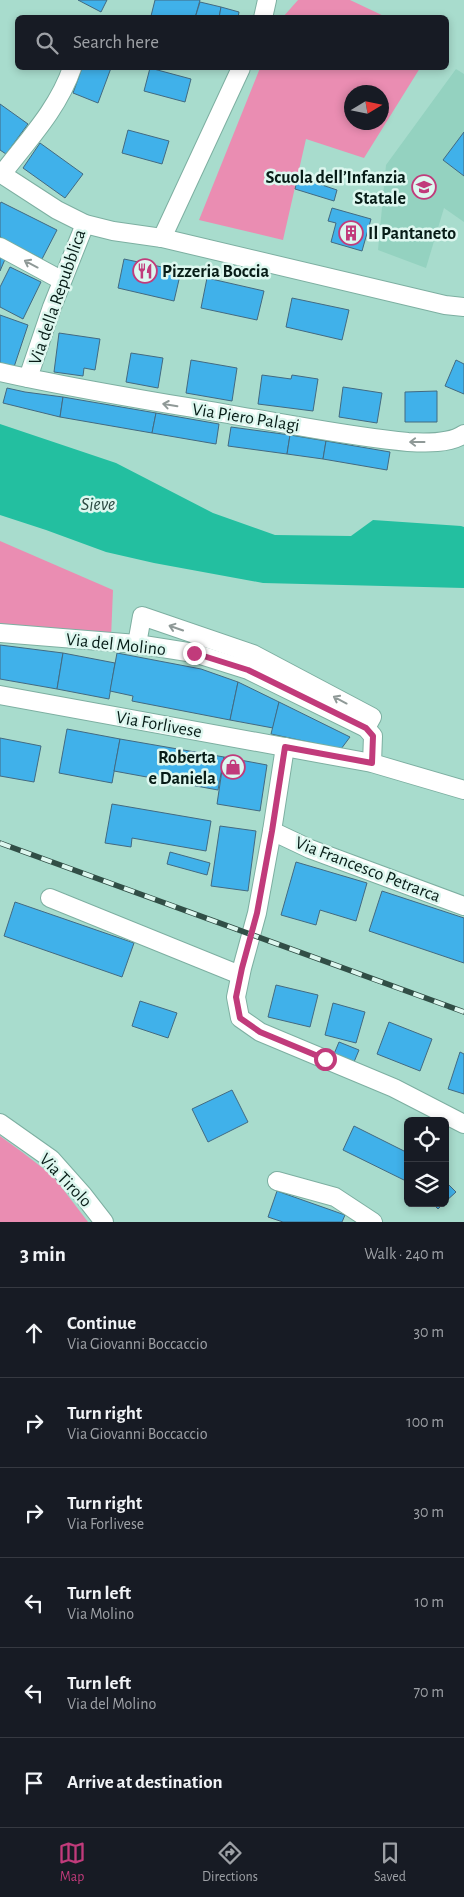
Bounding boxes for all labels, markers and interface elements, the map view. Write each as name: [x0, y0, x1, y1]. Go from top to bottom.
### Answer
search box: [15, 15, 449, 70]
icon: search: [33, 29, 61, 57]
text: Search here: [73, 33, 159, 52]
north arrow: [344, 85, 389, 130]
place label: Scuola dell’Infanzia Statale: [266, 169, 406, 208]
school or university icon: Scuola dell’Infanzia Statale: [411, 174, 437, 200]
building icon: Il Pantaneto: [338, 220, 364, 246]
place label: Il Pantaneto: [368, 225, 456, 243]
street label: Via della Repubblica: [26, 227, 90, 367]
restaurant icon: Pizzeria Boccia: [132, 258, 158, 284]
one-way arrow: [23, 259, 38, 269]
place label: Pizzeria Boccia: [162, 263, 269, 281]
one-way arrow: [162, 399, 178, 409]
street label: Via Piero Palagi: [191, 401, 301, 435]
one-way arrow: [409, 437, 425, 447]
water label: Sieve: [81, 495, 115, 514]
one-way arrow: [169, 623, 184, 632]
street label: Via del Molino: [65, 631, 167, 659]
route end: [183, 642, 206, 665]
one-way arrow: [333, 695, 348, 704]
street label: Via Forlivese: [114, 709, 203, 741]
place label: Roberta e Daniela: [148, 749, 216, 788]
shop icon: Roberta e Daniela: [220, 754, 246, 780]
street label: Via Francesco Petrarca: [293, 834, 443, 906]
route start: [314, 1048, 337, 1071]
map controls: [404, 1117, 449, 1207]
button: locate: [404, 1117, 449, 1162]
street label: Via Tirolo: [36, 1150, 95, 1211]
button: layers: [404, 1162, 449, 1207]
text: 3 min: [20, 1244, 66, 1265]
text: Walk · 240 m: [364, 1246, 444, 1262]
text: Continue: [67, 1314, 136, 1333]
icon: ahead: [20, 1319, 48, 1347]
text: 30 m: [414, 1324, 444, 1340]
text: Via Giovanni Boccaccio: [67, 1336, 208, 1352]
text: Turn right: [67, 1404, 142, 1423]
icon: right: [20, 1409, 48, 1437]
text: 100 m: [406, 1414, 444, 1430]
text: Via Giovanni Boccaccio: [67, 1426, 208, 1442]
text: Turn right: [67, 1494, 142, 1513]
icon: right: [20, 1499, 48, 1527]
text: 30 m: [414, 1504, 444, 1520]
text: Via Forlivese: [67, 1516, 144, 1532]
text: Turn left: [67, 1584, 131, 1603]
icon: left: [20, 1589, 48, 1617]
text: 10 m: [415, 1594, 444, 1610]
text: Via Molino: [67, 1606, 134, 1622]
text: Turn left: [67, 1674, 131, 1693]
icon: left: [20, 1679, 48, 1707]
text: 70 m: [413, 1684, 444, 1700]
text: Via del Molino: [67, 1696, 156, 1712]
icon: arrive: [20, 1769, 48, 1797]
text: Arrive at destination: [67, 1773, 223, 1792]
tab: Map: [58, 1839, 86, 1886]
tab: Directions: [202, 1839, 258, 1886]
tab: Saved: [374, 1839, 406, 1886]

